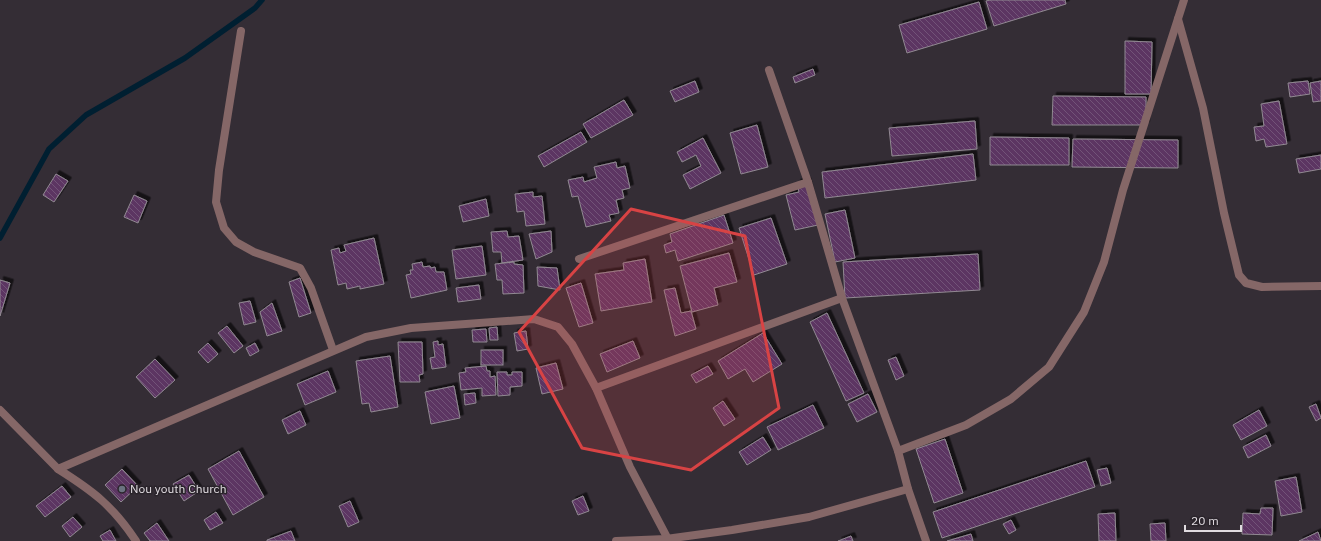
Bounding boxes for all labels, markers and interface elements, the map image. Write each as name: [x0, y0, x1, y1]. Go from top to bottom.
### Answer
place label: Nou youth Church: [130, 481, 226, 496]
marker: Nou youth Church: [117, 484, 127, 494]
scale bar: [1185, 507, 1241, 533]
text: 20 m: [1191, 513, 1219, 528]

